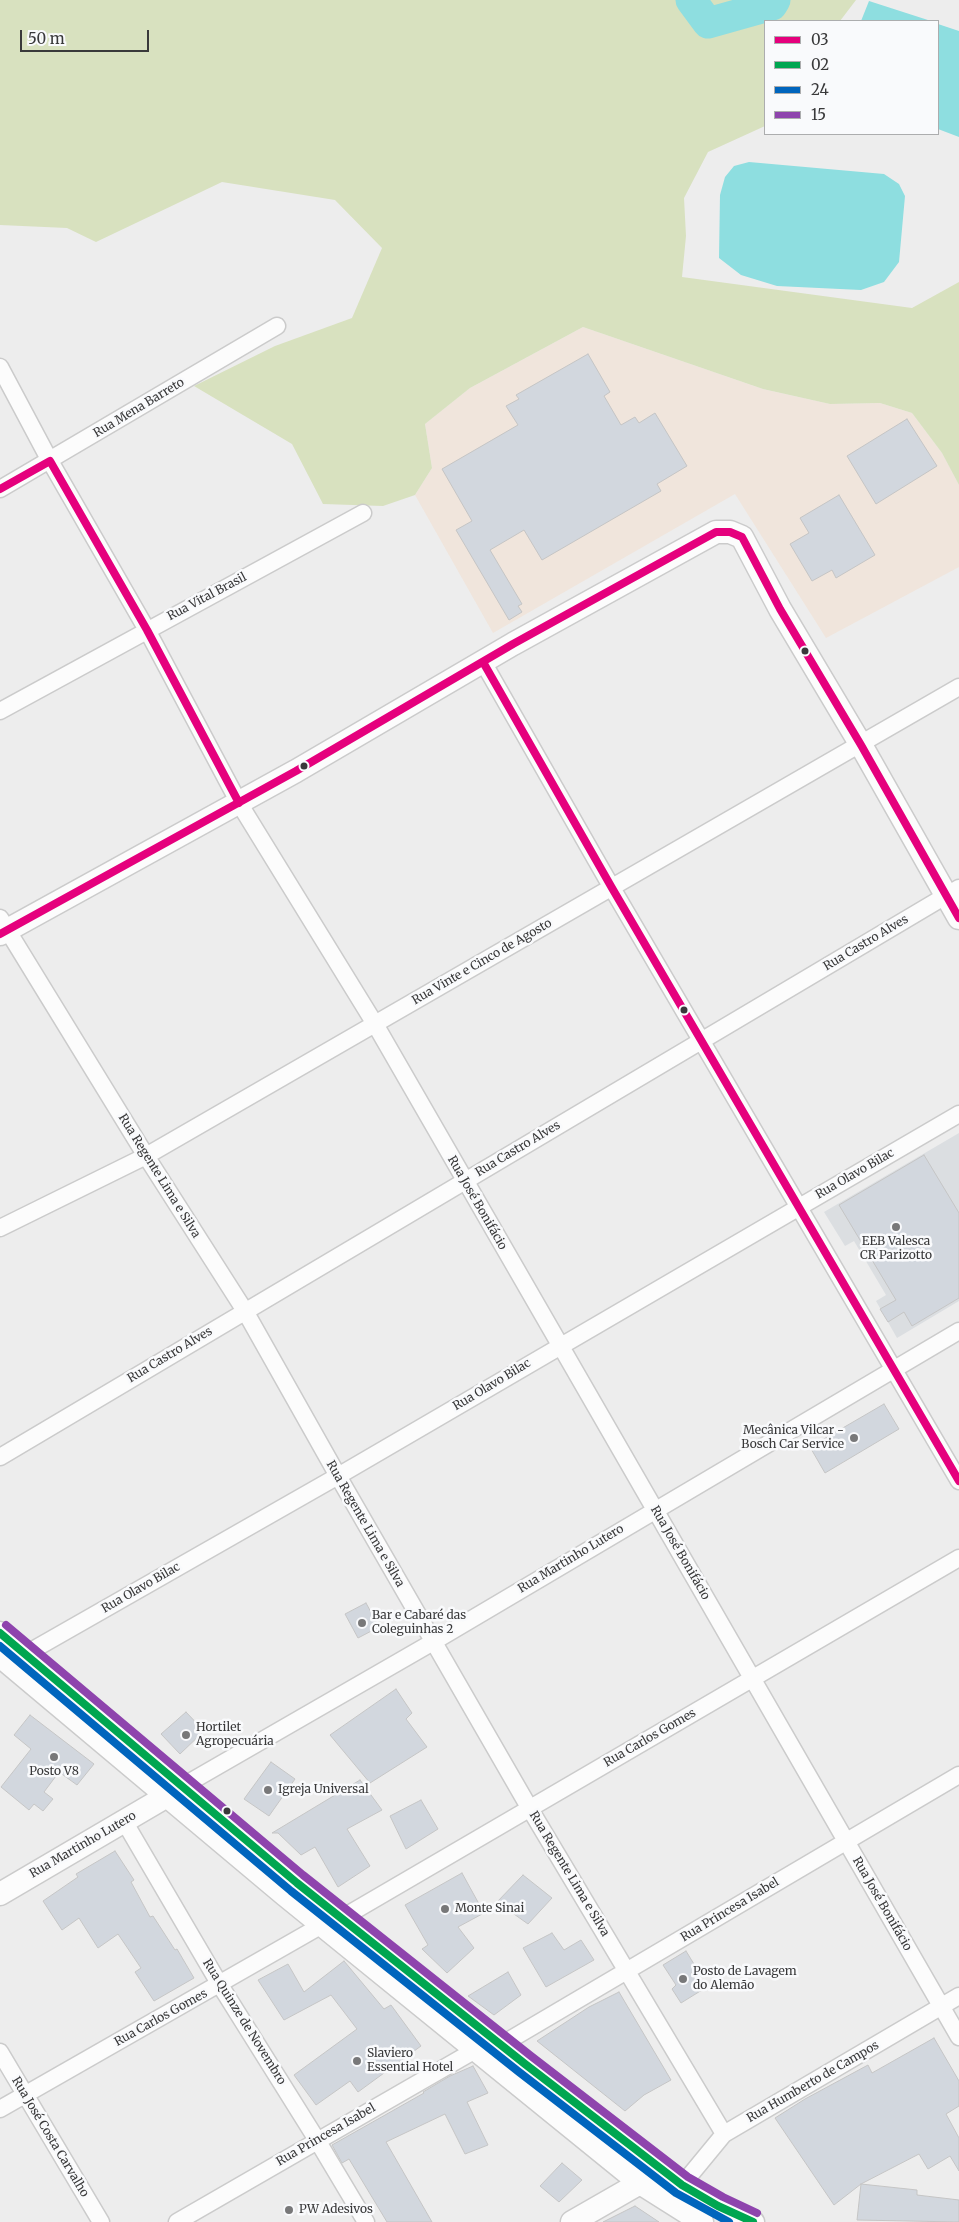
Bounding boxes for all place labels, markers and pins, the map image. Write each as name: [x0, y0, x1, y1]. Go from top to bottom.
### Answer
unlabelled marker: [800, 646, 810, 656]
unlabelled marker: [299, 761, 309, 771]
unlabelled marker: [679, 1005, 689, 1015]
marker: EEB Valesca CR Parizotto: [890, 1221, 902, 1233]
place label: EEB Valesca CR Parizotto: [860, 1235, 932, 1263]
place label: Mecânica Vilcar - Bosch Car Service: [741, 1424, 844, 1452]
marker: Mecânica Vilcar - Bosch Car Service: [848, 1432, 860, 1444]
place label: Bar e Cabaré das Coleguinhas 2: [372, 1609, 466, 1637]
marker: Bar e Cabaré das Coleguinhas 2: [356, 1617, 368, 1629]
place label: Hortilet Agropecuária: [196, 1721, 274, 1749]
marker: Hortilet Agropecuária: [180, 1729, 192, 1741]
marker: Posto V8: [48, 1751, 60, 1763]
place label: Posto V8: [29, 1765, 79, 1779]
place label: Igreja Universal: [278, 1783, 369, 1797]
marker: Igreja Universal: [262, 1784, 274, 1796]
unlabelled marker: [222, 1806, 232, 1816]
place label: Monte Sinai: [455, 1902, 524, 1916]
marker: Monte Sinai: [439, 1903, 451, 1915]
place label: Posto de Lavagem do Alemão: [693, 1965, 797, 1993]
marker: Posto de Lavagem do Alemão: [677, 1973, 689, 1985]
place label: Slaviero Essential Hotel: [367, 2047, 453, 2075]
marker: Slaviero Essential Hotel: [351, 2055, 363, 2067]
place label: PW Adesivos: [299, 2203, 373, 2217]
marker: PW Adesivos: [283, 2204, 295, 2216]

